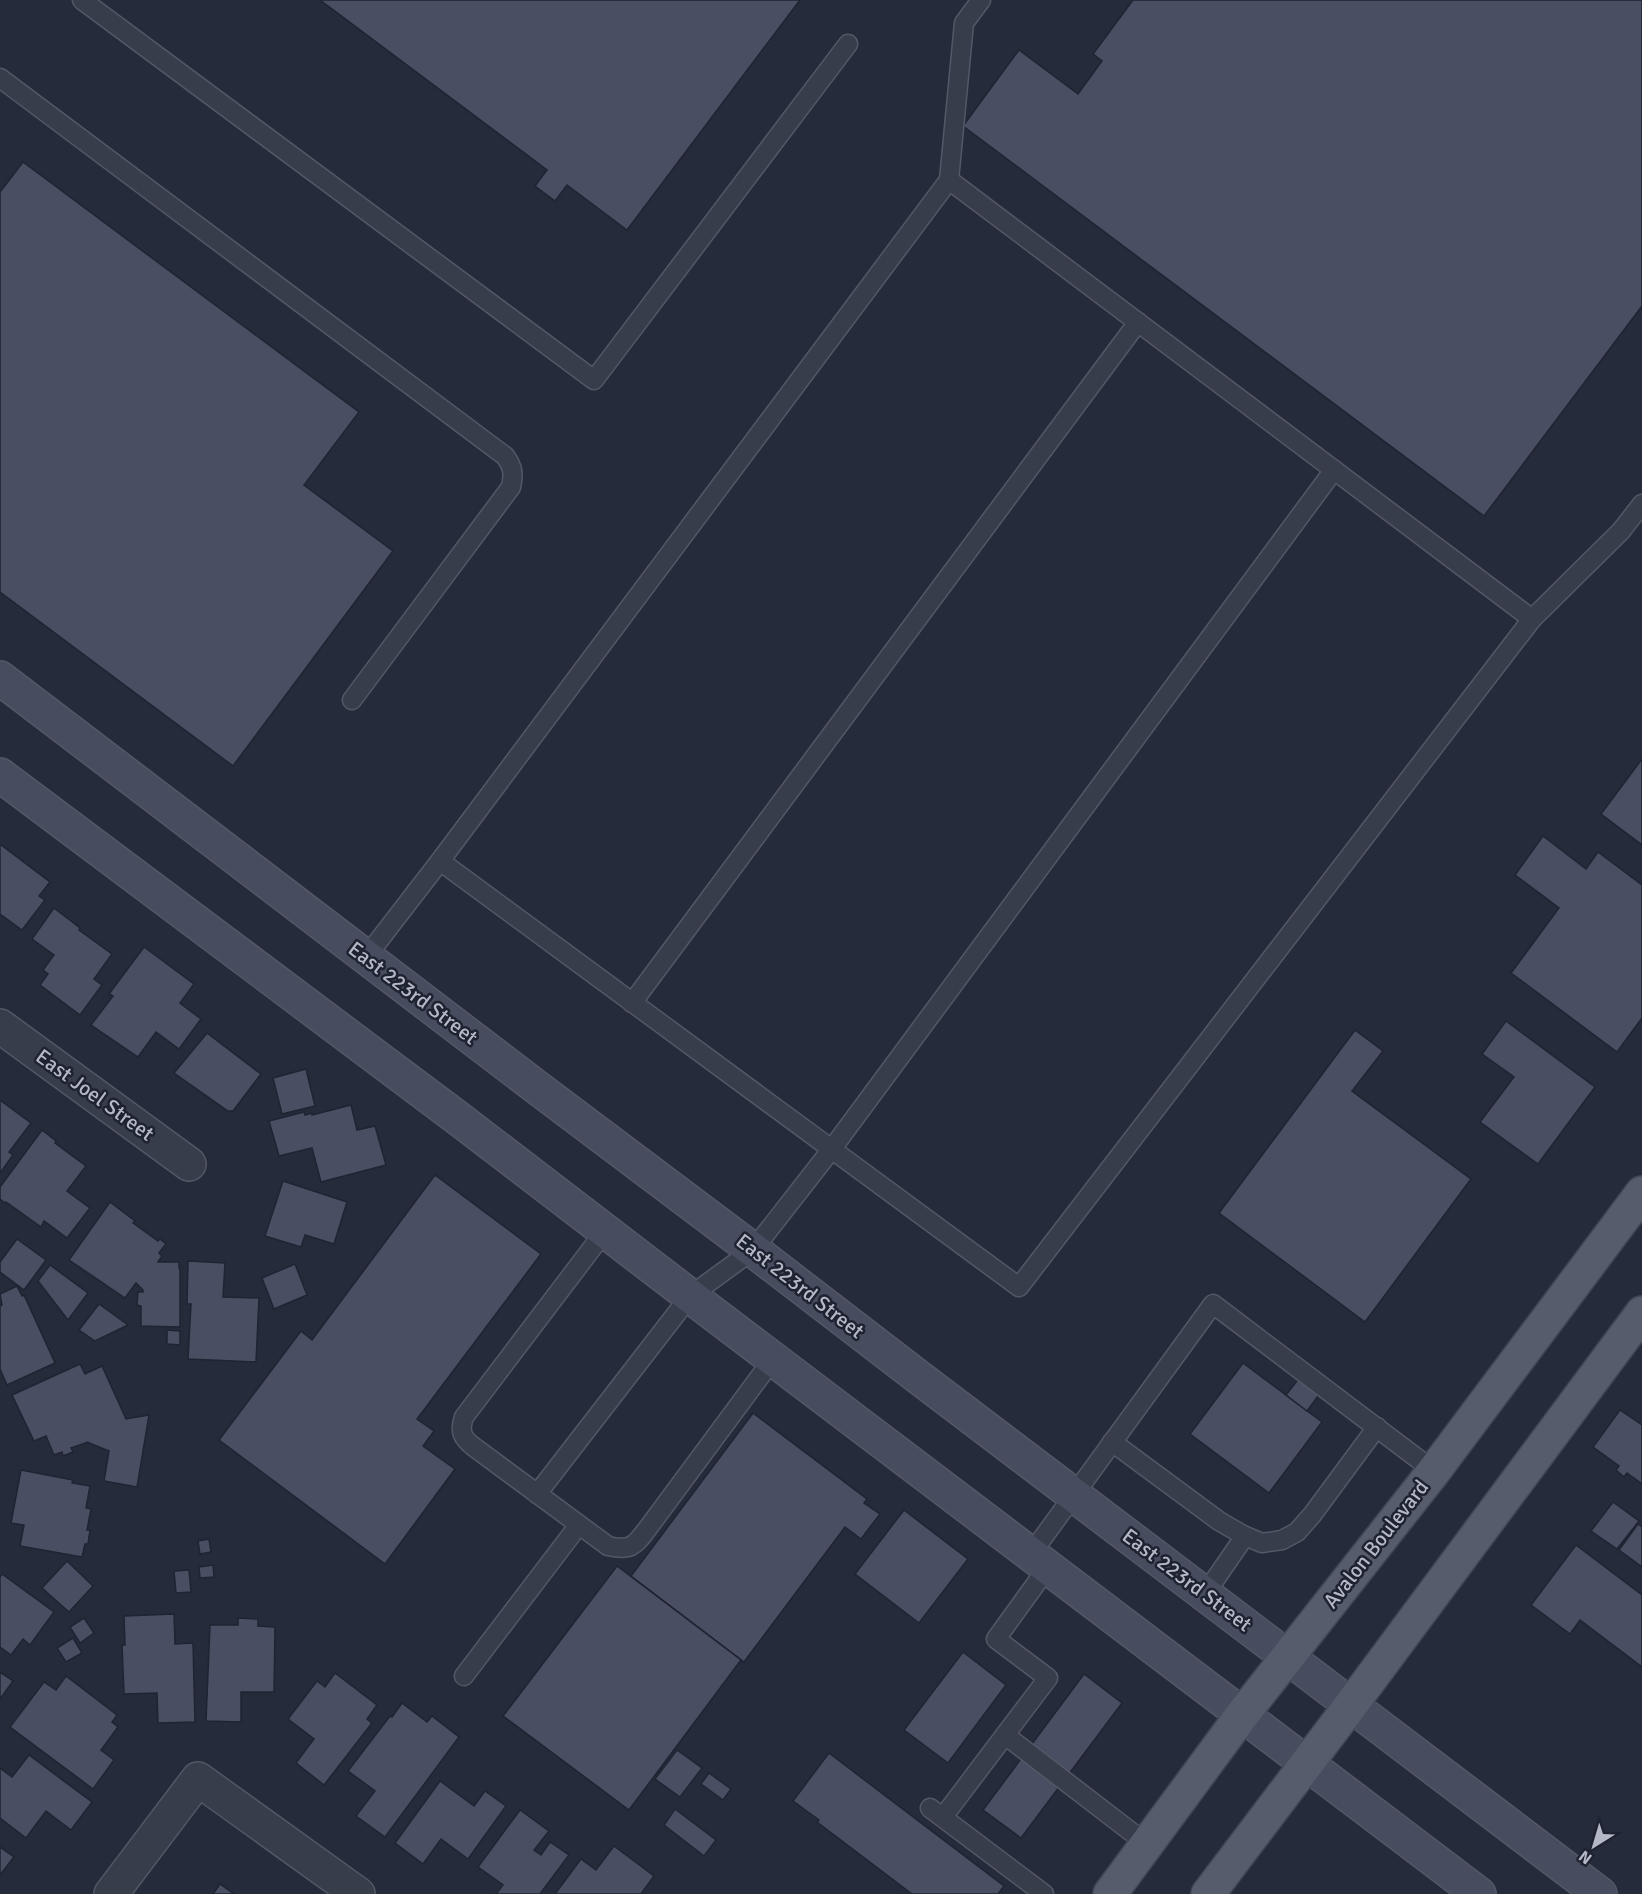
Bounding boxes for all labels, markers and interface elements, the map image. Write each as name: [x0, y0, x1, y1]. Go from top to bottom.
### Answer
street label: East 223rd Street: [343, 936, 483, 1050]
street label: East Joel Street: [31, 1043, 159, 1147]
street label: East 223rd Street: [731, 1228, 869, 1344]
street label: Avalon Boulevard: [1318, 1475, 1434, 1613]
street label: East 223rd Street: [1117, 1523, 1257, 1637]
north arrow: [1564, 1816, 1624, 1876]
text: N: [1575, 1846, 1596, 1869]

